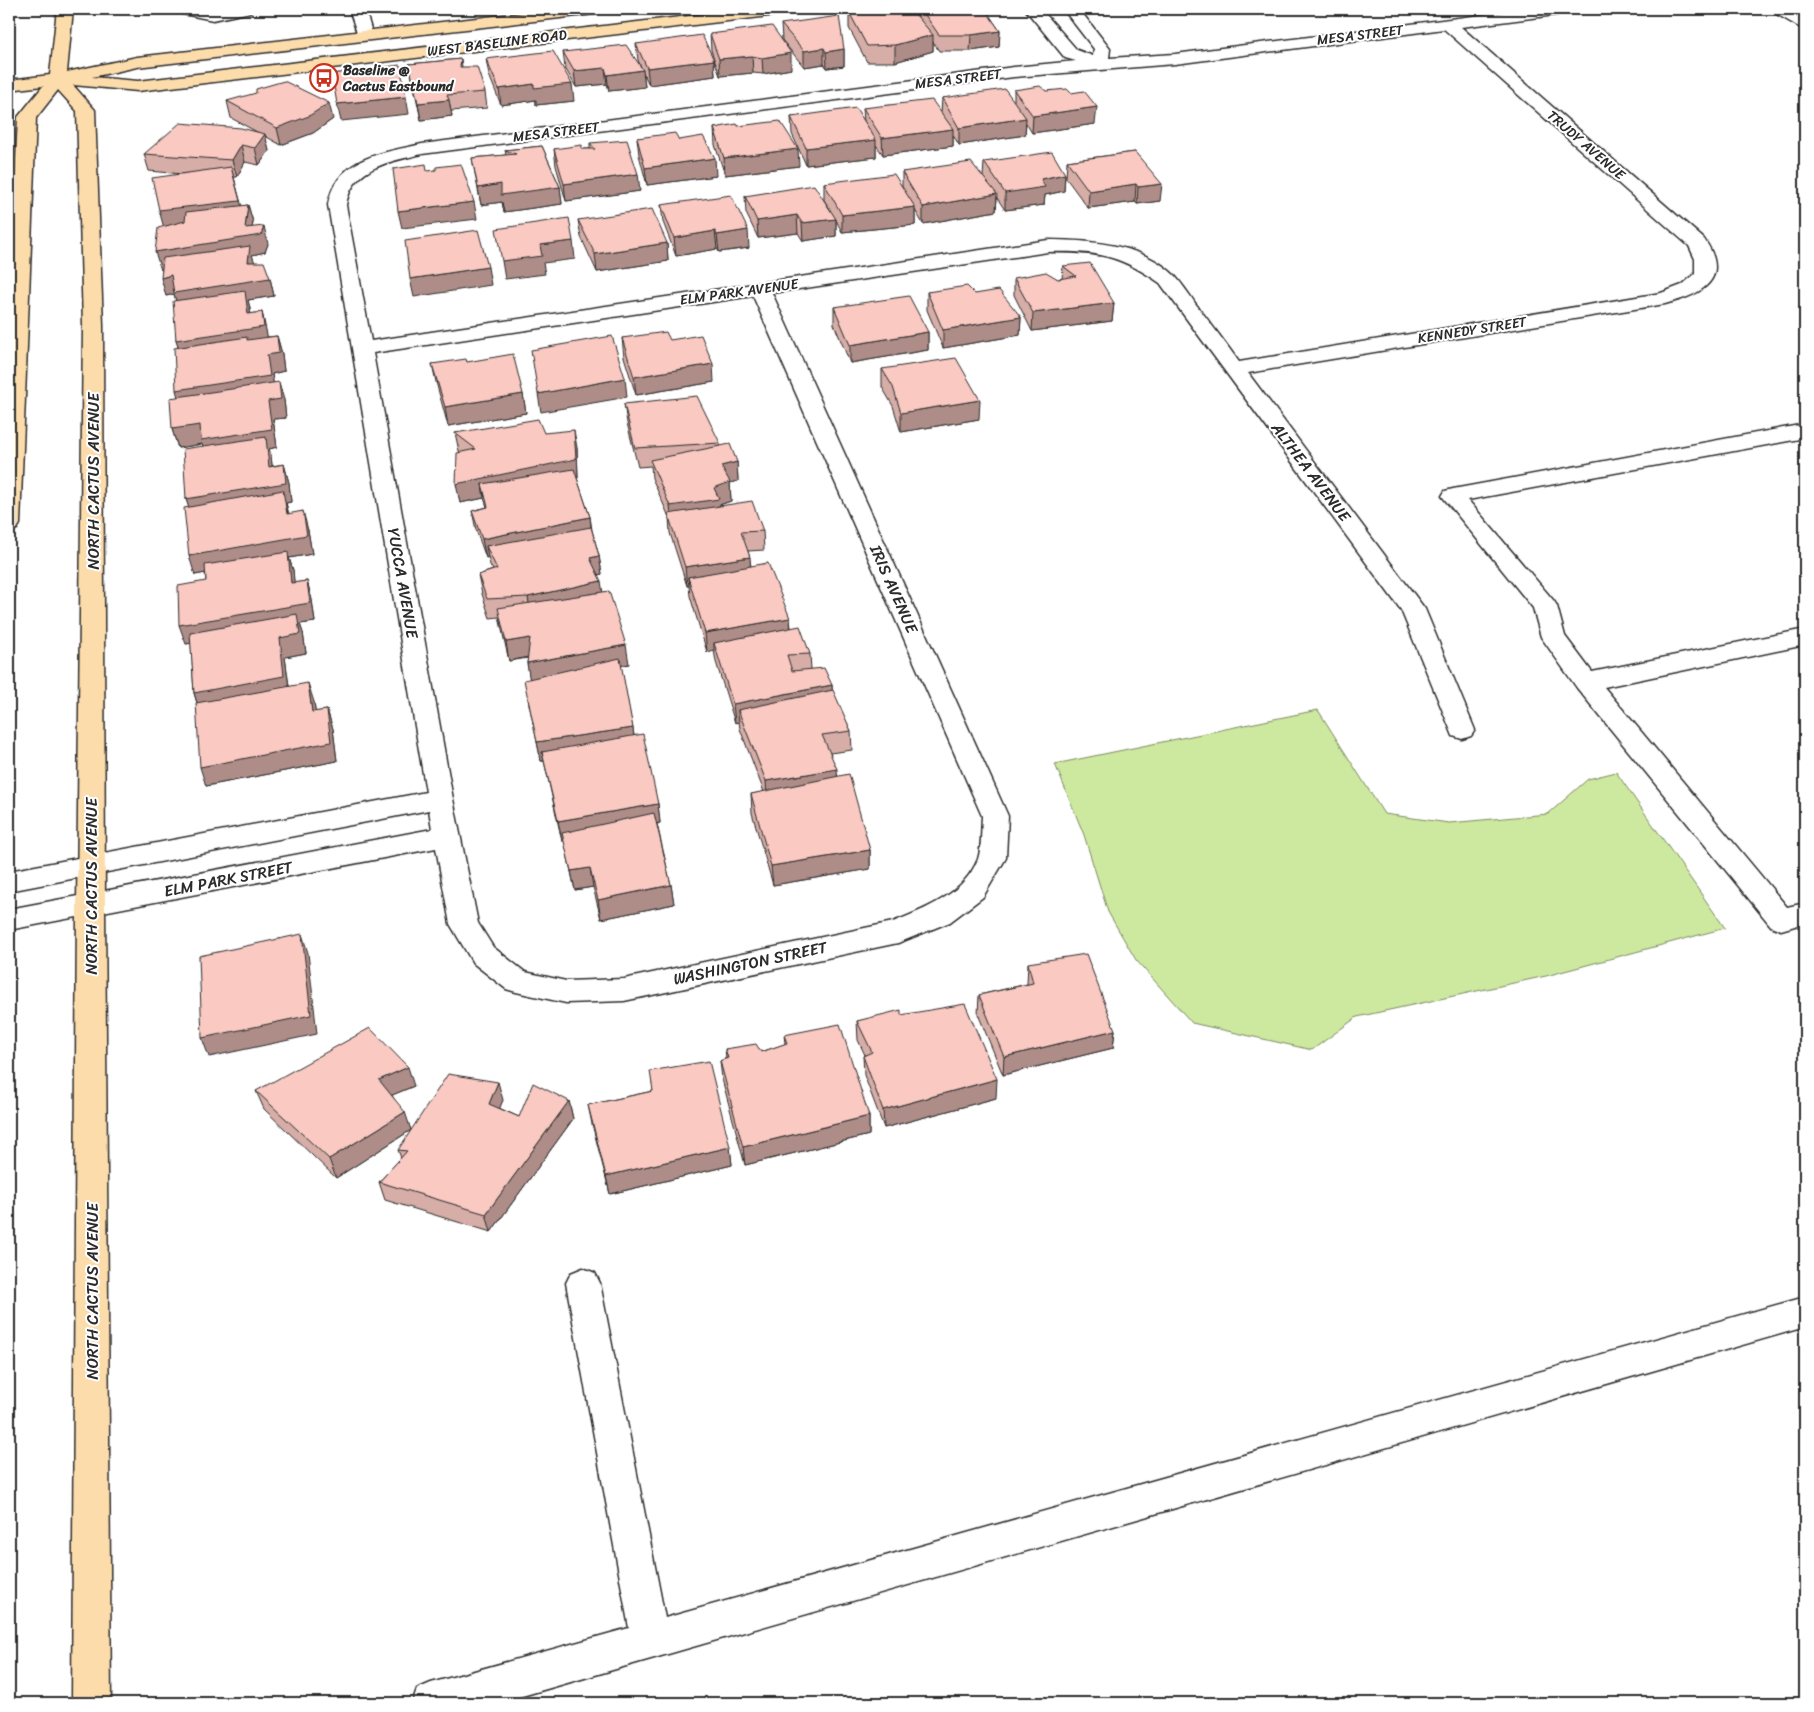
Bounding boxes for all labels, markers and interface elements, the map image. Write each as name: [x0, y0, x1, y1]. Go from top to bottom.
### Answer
street label: MESA STREET: [1315, 17, 1406, 53]
street label: WEST BASELINE ROAD: [426, 22, 569, 64]
place label: Baseline @ Cactus Eastbound: [342, 58, 455, 99]
street label: MESA STREET: [913, 61, 1004, 97]
bus stop icon: Baseline @ Cactus Eastbound: [309, 63, 339, 93]
street label: TRUDY AVENUE: [1541, 104, 1632, 187]
street label: MESA STREET: [511, 114, 602, 150]
street label: ELM PARK AVENUE: [678, 271, 801, 313]
street label: KENNEDY STREET: [1416, 309, 1529, 351]
street label: NORTH CACTUS AVENUE: [79, 391, 108, 569]
street label: ALTHEA AVENUE: [1263, 415, 1359, 529]
street label: YUCCA AVENUE: [379, 525, 427, 642]
street label: IRIS AVENUE: [861, 539, 927, 639]
street label: NORTH CACTUS AVENUE: [77, 796, 106, 974]
street label: ELM PARK STREET: [161, 852, 296, 906]
street label: WASHINGTON STREET: [670, 932, 831, 993]
street label: NORTH CACTUS AVENUE: [78, 1201, 107, 1379]

